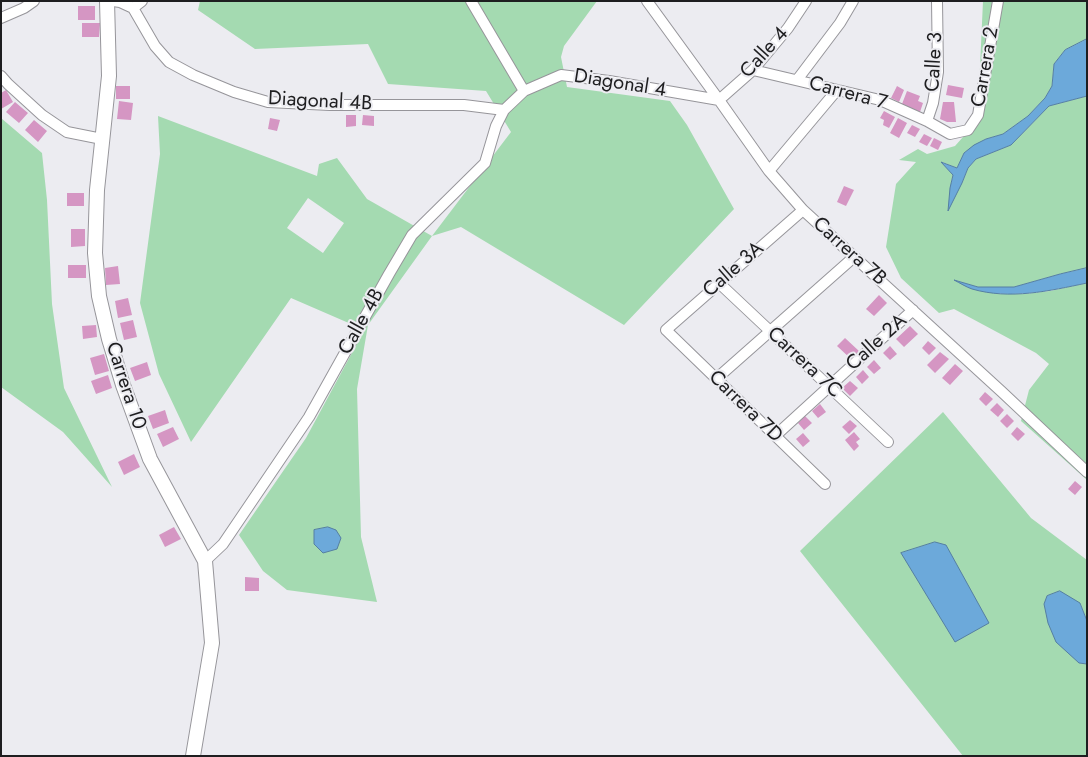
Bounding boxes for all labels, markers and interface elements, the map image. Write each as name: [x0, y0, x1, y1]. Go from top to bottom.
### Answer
street label: Calle 4: [736, 22, 794, 84]
street label: Carrera 2: [967, 25, 1005, 109]
street label: Calle 3: [921, 32, 949, 92]
street label: Diagonal 4: [572, 65, 668, 103]
street label: Carrera 7: [806, 72, 890, 116]
street label: Diagonal 4B: [267, 87, 373, 117]
street label: Carrera 7B: [807, 213, 891, 291]
street label: Calle 3A: [699, 237, 769, 303]
street label: Calle 4B: [334, 285, 390, 359]
street label: Calle 2A: [842, 310, 912, 376]
street label: Carrera 7C: [762, 322, 846, 404]
street label: Carrera 10: [100, 339, 150, 433]
street label: Carrera 7D: [703, 366, 787, 448]

